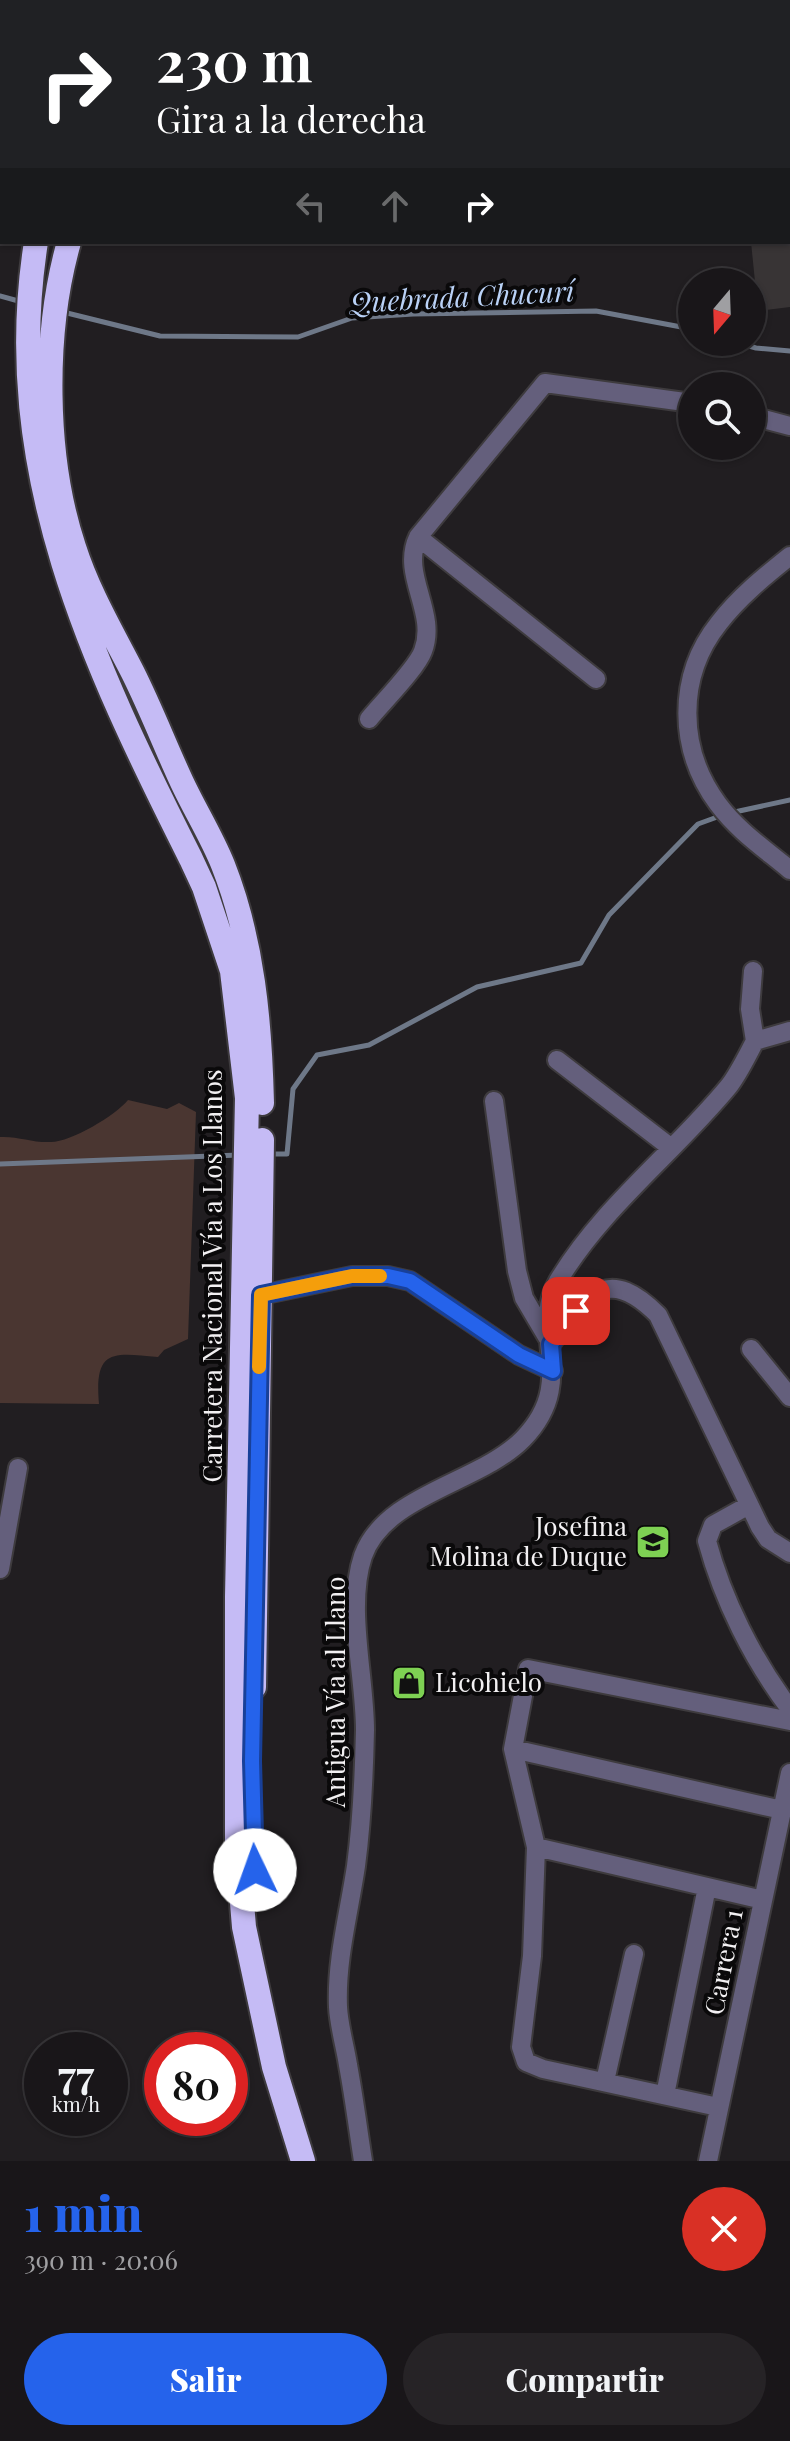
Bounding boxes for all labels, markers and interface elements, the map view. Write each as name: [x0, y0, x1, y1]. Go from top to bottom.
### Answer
text: 230 m: [156, 22, 312, 97]
icon: right: [24, 32, 128, 136]
text: Gira a la derecha: [156, 94, 426, 142]
icon: left: [289, 184, 333, 228]
icon: ahead: [373, 184, 417, 228]
icon: right: [457, 184, 501, 228]
north arrow: [678, 268, 766, 356]
map controls: [678, 268, 766, 460]
water label: Quebrada Chucurí: [347, 271, 578, 320]
button: search: [678, 372, 766, 460]
street label: Carretera Nacional Vía a Los Llanos: [194, 1069, 229, 1483]
pin: [542, 1277, 610, 1345]
icon: arrive: [554, 1289, 598, 1333]
place label: Josefina Molina de Duque: [430, 1508, 627, 1573]
school or university icon: Josefina Molina de Duque: [634, 1523, 672, 1561]
street label: Antigua Vía al Llano: [317, 1576, 352, 1809]
shop icon: Licohielo: [390, 1664, 428, 1702]
place label: Licohielo: [435, 1664, 542, 1699]
position arrow: [213, 1828, 297, 1912]
street label: Carrera 1: [695, 1906, 750, 2018]
speed limit sign: 80: [144, 2032, 248, 2136]
text: 77: [58, 2047, 94, 2100]
text: km/h: [52, 2090, 100, 2117]
text: 1 min: [24, 2180, 142, 2244]
button: close: [682, 2187, 766, 2271]
text: 390 m · 20:06: [24, 2242, 178, 2277]
button: Salir: [24, 2333, 387, 2425]
button: Compartir: [403, 2333, 766, 2425]

